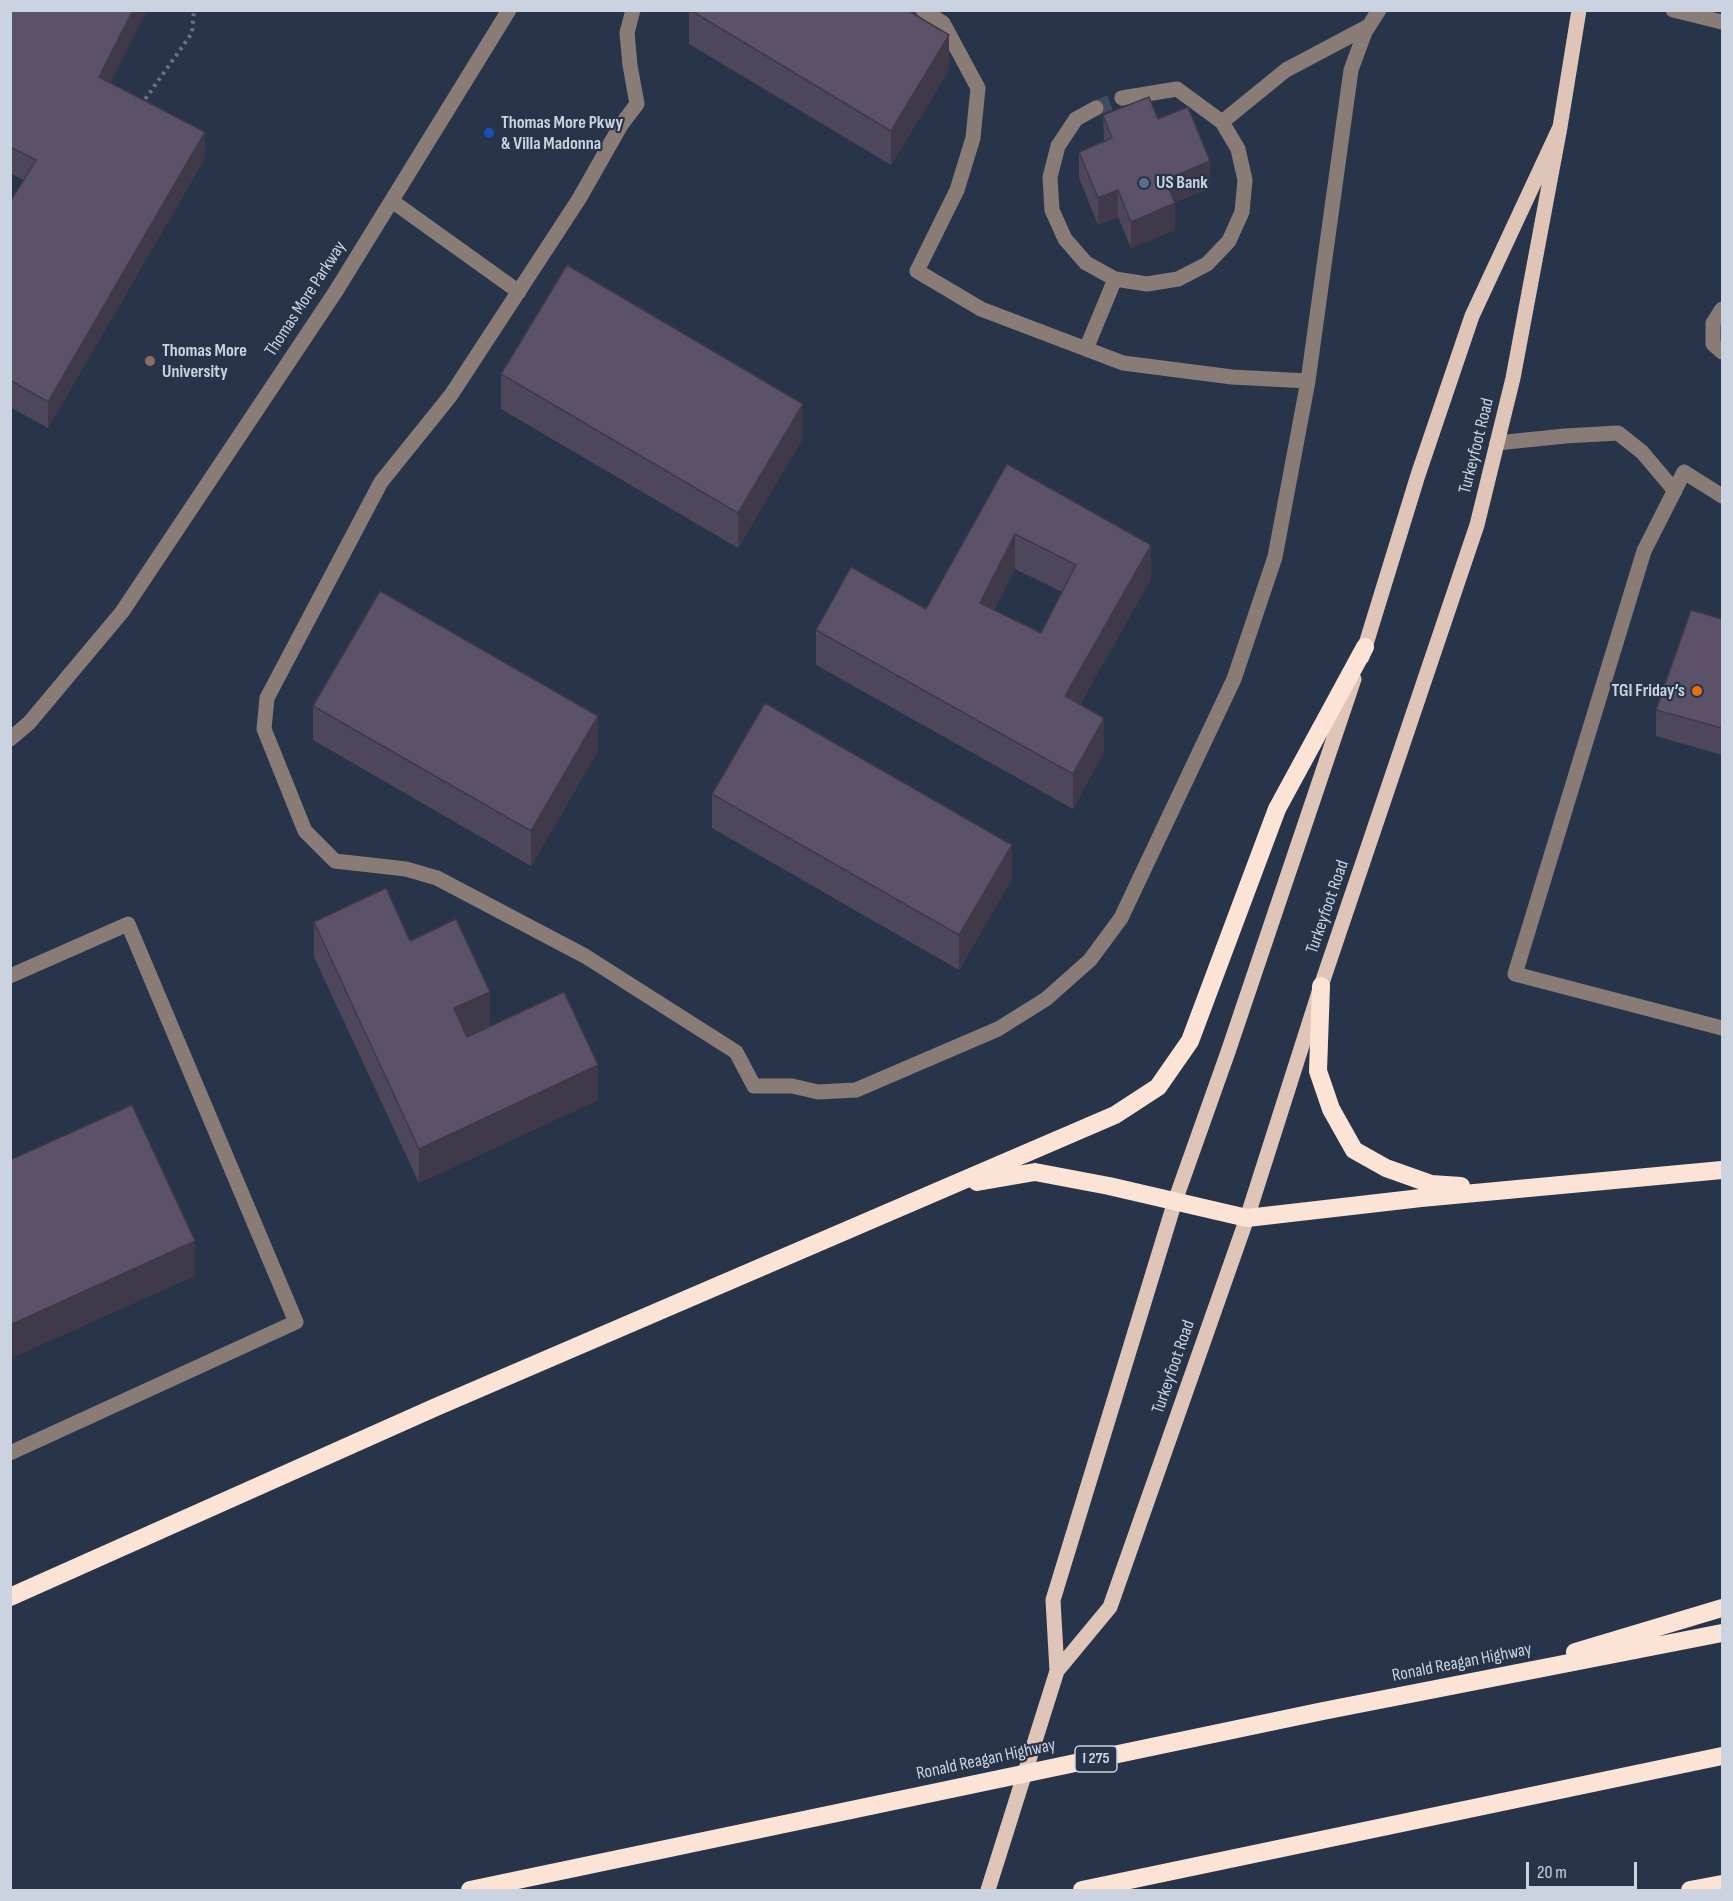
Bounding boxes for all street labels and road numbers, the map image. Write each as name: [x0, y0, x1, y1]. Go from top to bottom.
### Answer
street label: Thomas More Parkway: [261, 237, 351, 361]
street label: Turkeyfoot Road: [1455, 396, 1499, 496]
street label: Turkeyfoot Road: [1302, 857, 1354, 957]
street label: Turkeyfoot Road: [1148, 1317, 1200, 1417]
street label: Ronald Reagan Highway: [1390, 1639, 1534, 1687]
street label: Ronald Reagan Highway: [914, 1735, 1058, 1785]
road number: I 275: [1075, 1746, 1117, 1772]

